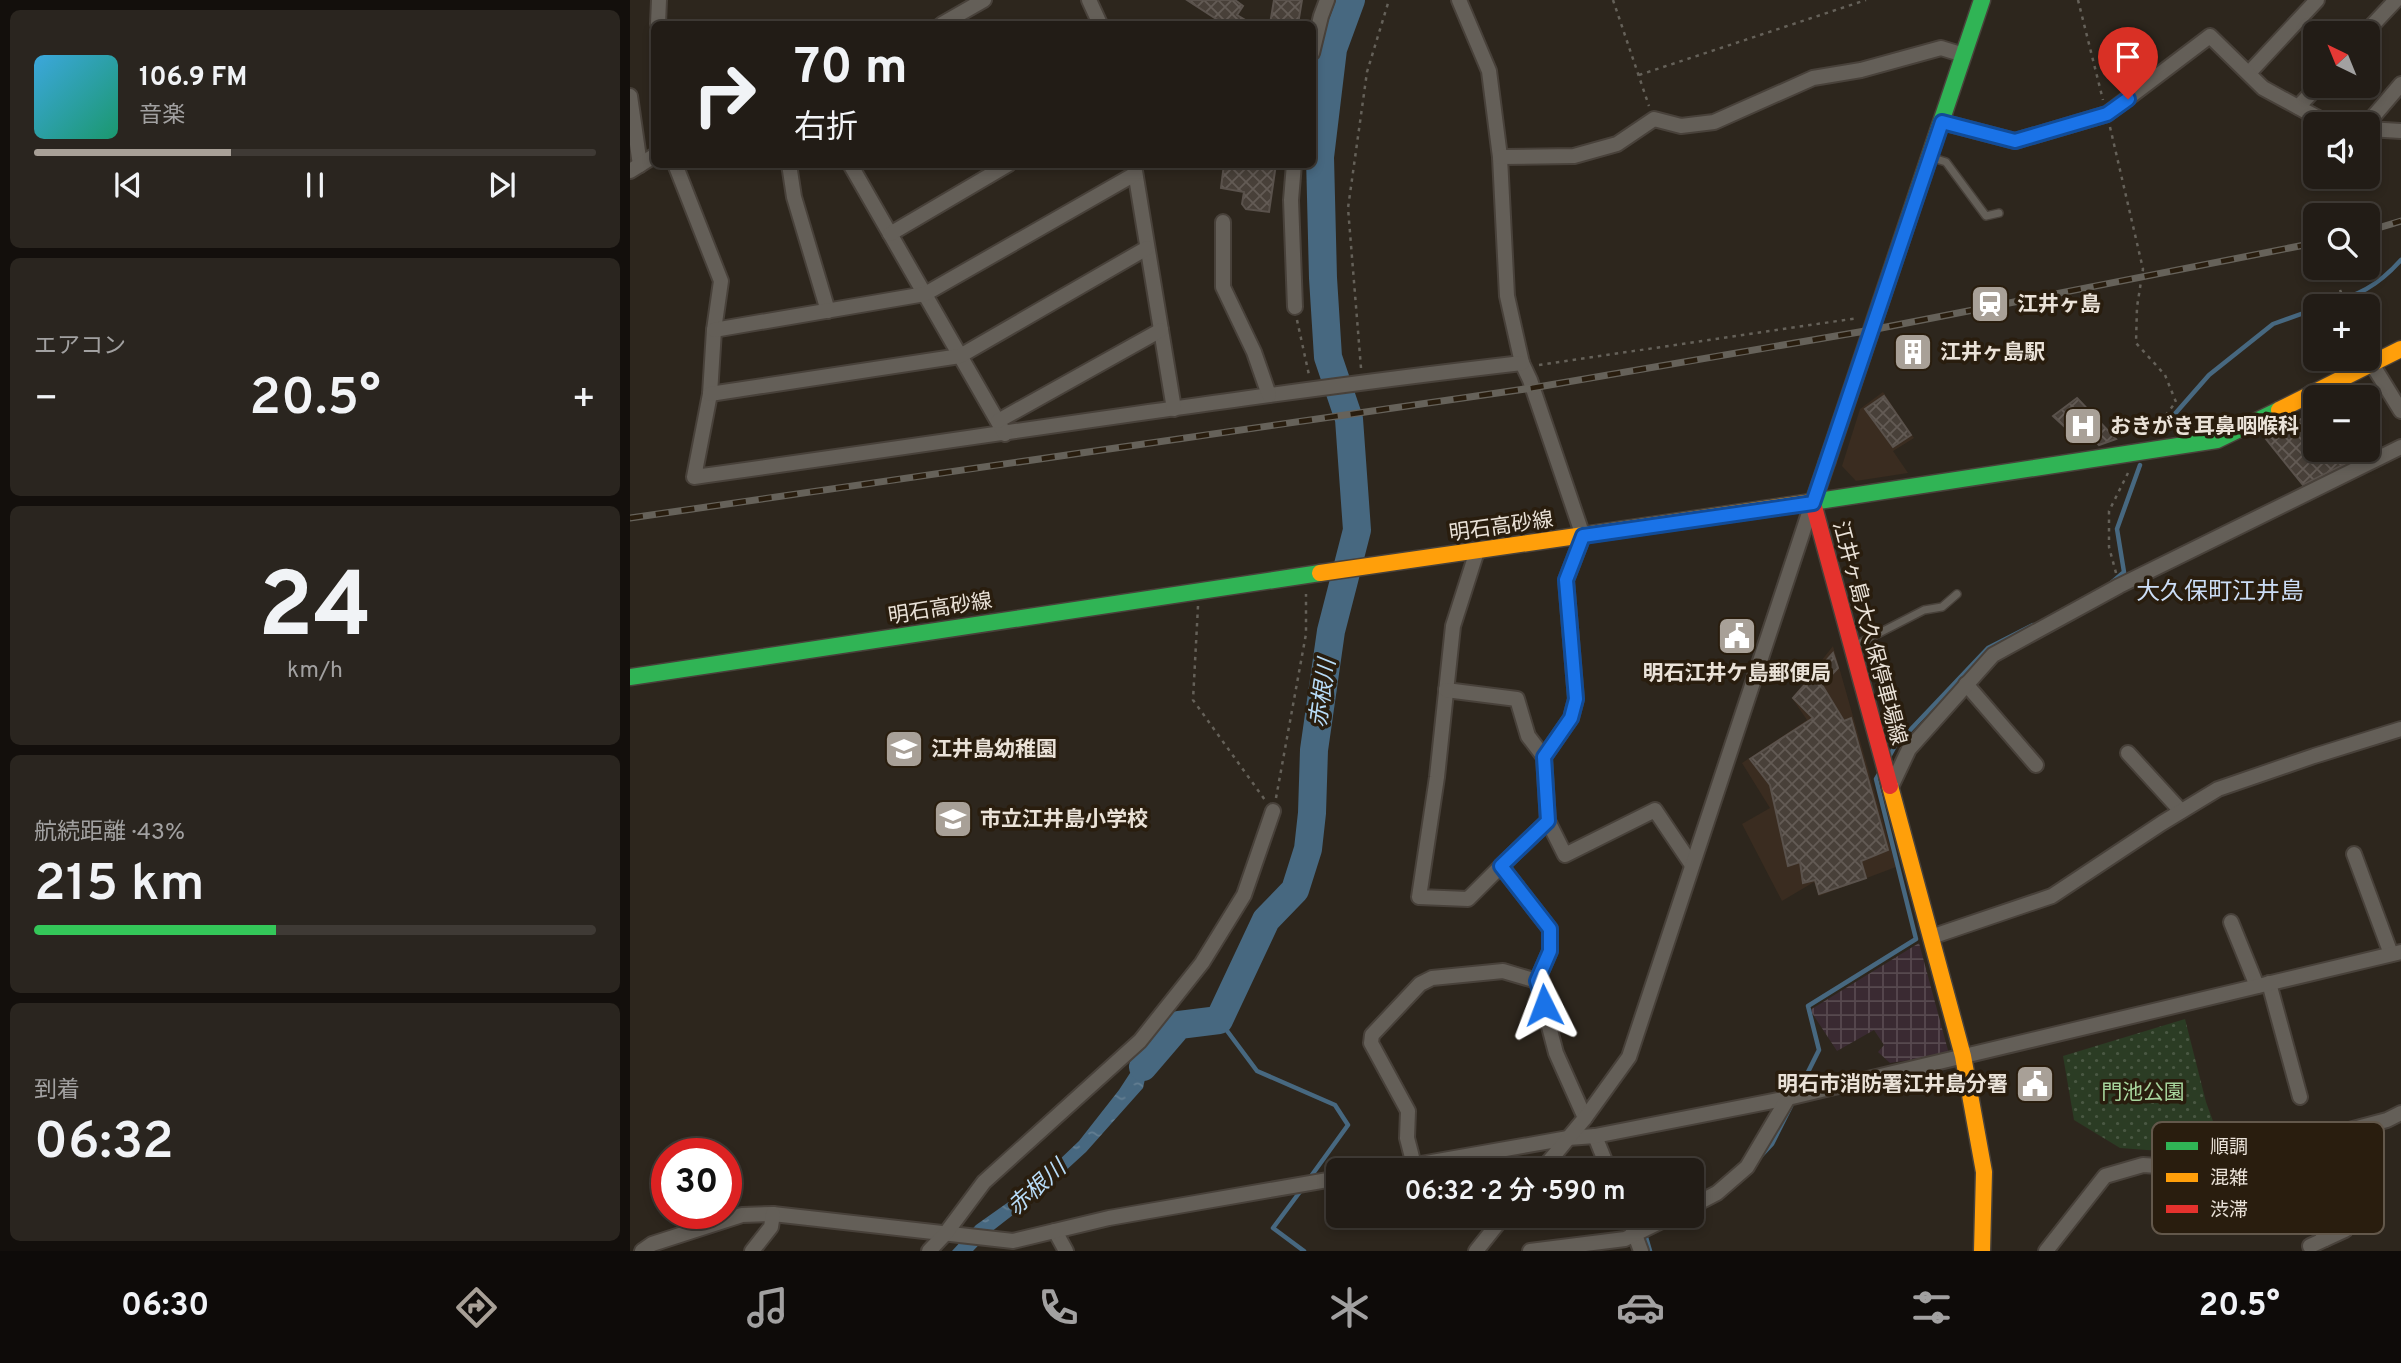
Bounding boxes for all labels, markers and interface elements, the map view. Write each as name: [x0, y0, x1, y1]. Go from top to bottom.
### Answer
north arrow: [2303, 21, 2380, 98]
map controls: [2303, 21, 2380, 462]
pin: [2098, 27, 2158, 99]
icon: arrive: [2109, 38, 2147, 76]
text: 70 m: [794, 39, 908, 101]
icon: right: [679, 49, 770, 140]
text: 106.9 FM: [139, 62, 247, 95]
text: 音楽: [139, 102, 185, 131]
text: 右折: [794, 109, 858, 149]
button: sound: [2303, 112, 2380, 189]
icon: previous: [109, 166, 147, 204]
icon: pause: [296, 166, 334, 204]
icon: next: [483, 166, 521, 204]
button: search: [2303, 203, 2380, 280]
station icon: 江井ヶ島: [1969, 283, 2011, 325]
place label: 江井ヶ島: [2017, 292, 2101, 319]
button: +: [2303, 294, 2380, 371]
building icon: 江井ヶ島駅: [1892, 331, 1934, 373]
text: エアコン: [34, 333, 126, 362]
place label: 江井ヶ島駅: [1940, 340, 2045, 367]
text: 20.5°: [249, 367, 381, 433]
text: −: [34, 376, 59, 425]
text: +: [571, 376, 596, 425]
button: −: [2303, 385, 2380, 462]
hospital icon: おきがき耳鼻咽喉科: [2062, 405, 2104, 447]
place label: おきがき耳鼻咽喉科: [2110, 414, 2299, 441]
street label: 明石高砂線: [1447, 507, 1555, 548]
street label: 江井ヶ島大久保停車場線: [1826, 518, 1911, 748]
text: 24: [258, 554, 372, 669]
district label: 大久保町江井島: [2136, 578, 2304, 608]
street label: 明石高砂線: [886, 588, 994, 631]
public building icon: 明石江井ケ島郵便局: [1716, 615, 1758, 657]
water label: 赤根川: [1305, 654, 1344, 730]
text: km/h: [287, 657, 343, 686]
place label: 明石江井ケ島郵便局: [1643, 661, 1832, 688]
school or university icon: 江井島幼稚園: [883, 728, 925, 770]
place label: 江井島幼稚園: [931, 737, 1057, 764]
school or university icon: 市立江井島小学校: [932, 798, 974, 840]
place label: 市立江井島小学校: [980, 807, 1148, 834]
text: 航続距離 · 43%: [34, 819, 185, 848]
text: 215 km: [34, 853, 205, 919]
position arrow: [1507, 968, 1581, 1042]
public building icon: 明石市消防署江井島分署: [2014, 1063, 2056, 1105]
place label: 明石市消防署江井島分署: [1777, 1072, 2008, 1099]
text: 到着: [34, 1077, 80, 1106]
park label: 門池公園: [2101, 1080, 2185, 1107]
text: 06:32: [34, 1111, 174, 1177]
legend: [2152, 1122, 2384, 1234]
text: 順調: [2210, 1136, 2248, 1160]
speed limit sign: 30: [651, 1138, 742, 1229]
water label: 赤根川: [1002, 1153, 1075, 1223]
text: 混雑: [2210, 1167, 2248, 1191]
text: 06:32 · 2 分 · 590 m: [1404, 1176, 1626, 1209]
text: 渋滞: [2210, 1199, 2248, 1223]
icon: directions: [452, 1283, 501, 1332]
icon: music: [743, 1283, 792, 1332]
icon: phone: [1034, 1283, 1083, 1332]
icon: climate: [1325, 1283, 1374, 1332]
icon: car: [1616, 1283, 1665, 1332]
icon: filters: [1907, 1283, 1956, 1332]
text: 06:30: [121, 1287, 209, 1327]
text: 20.5°: [2199, 1287, 2280, 1327]

